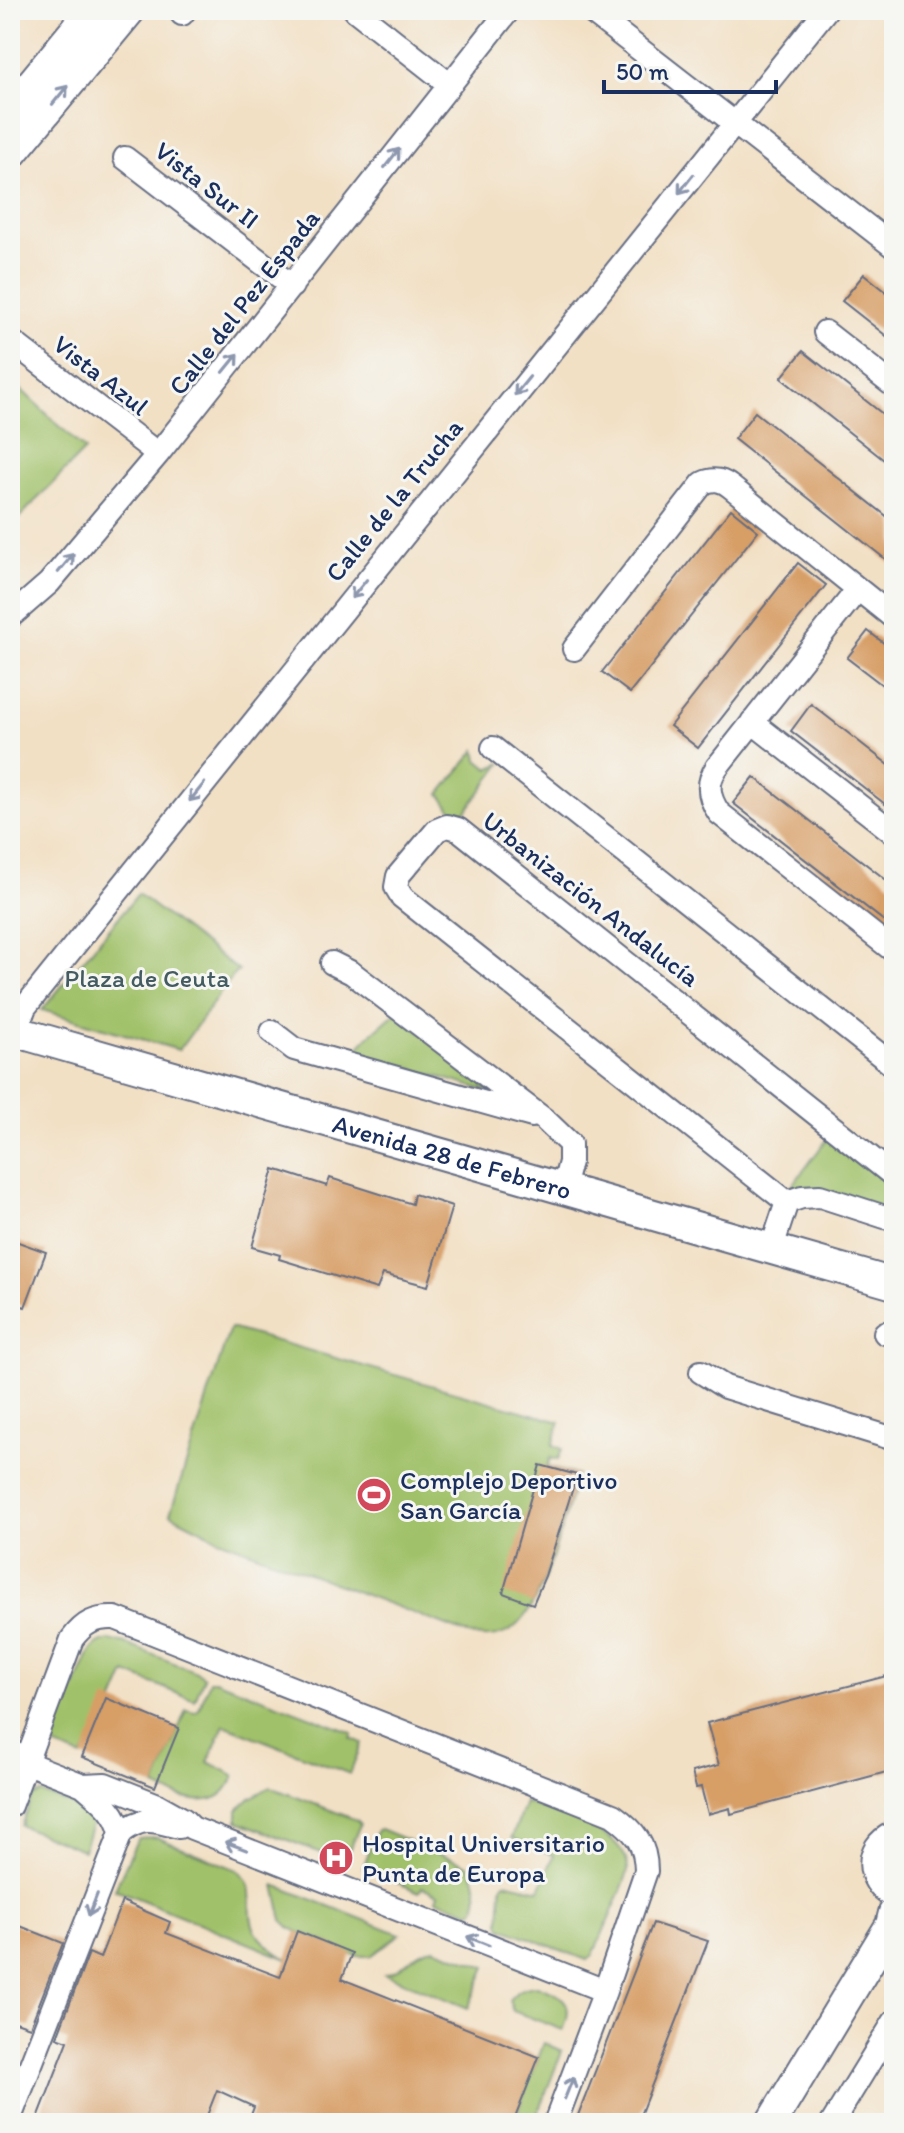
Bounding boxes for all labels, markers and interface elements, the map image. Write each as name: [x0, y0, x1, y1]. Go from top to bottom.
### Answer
scale bar: [604, 44, 776, 94]
text: 50 m: [616, 57, 669, 86]
one-way arrow: [51, 85, 69, 106]
street label: Vista Sur II: [148, 134, 266, 236]
one-way arrow: [383, 148, 400, 169]
one-way arrow: [677, 173, 694, 194]
street label: Calle del Pez Espada: [161, 202, 327, 401]
street label: Vista Azul: [47, 328, 155, 422]
one-way arrow: [223, 353, 240, 374]
one-way arrow: [514, 375, 531, 396]
street label: Calle de la Trucha: [318, 412, 470, 588]
one-way arrow: [57, 554, 75, 574]
one-way arrow: [351, 578, 368, 599]
one-way arrow: [188, 781, 206, 802]
street label: Urbanización Andalucía: [476, 804, 706, 994]
park label: Plaza de Ceuta: [64, 962, 230, 994]
street label: Avenida 28 de Febrero: [329, 1108, 575, 1206]
place label: Complejo Deportivo San García: [400, 1464, 618, 1526]
sports icon: Complejo Deportivo San García: [355, 1476, 393, 1514]
place label: Hospital Universitario Punta de Europa: [362, 1827, 605, 1889]
one-way arrow: [224, 1838, 249, 1852]
hospital icon: Hospital Universitario Punta de Europa: [317, 1839, 355, 1877]
one-way arrow: [85, 1892, 99, 1917]
one-way arrow: [466, 1933, 491, 1947]
one-way arrow: [562, 2076, 577, 2101]

